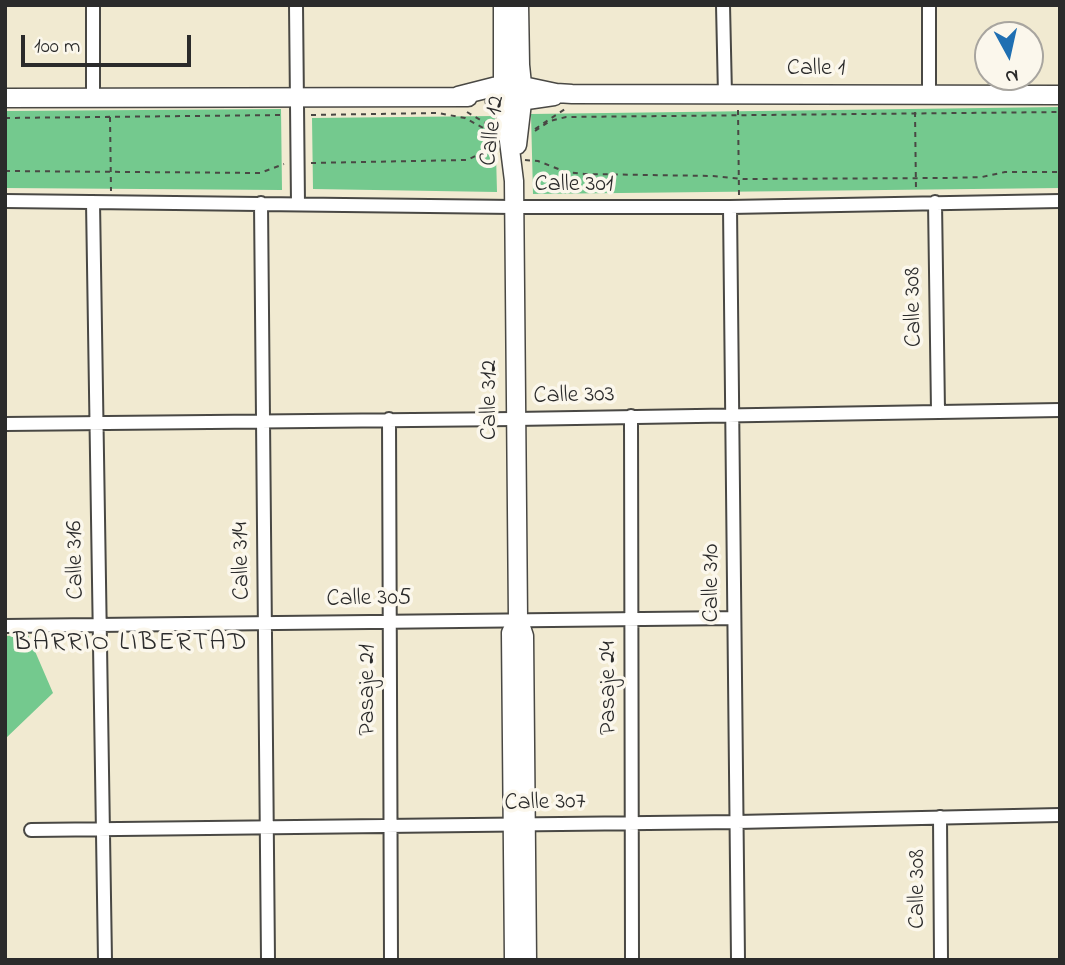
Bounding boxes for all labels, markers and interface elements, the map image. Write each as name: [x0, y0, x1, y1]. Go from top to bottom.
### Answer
scale bar: [24, 21, 194, 65]
north arrow: [974, 21, 1044, 91]
text: 100 m: [34, 32, 80, 62]
street label: Calle 1: [787, 56, 845, 84]
text: N: [1003, 61, 1020, 90]
street label: Calle 12: [475, 94, 513, 168]
street label: Calle 301: [535, 172, 613, 200]
street label: Calle 308: [900, 267, 930, 347]
street label: Calle 312: [477, 360, 505, 440]
street label: Calle 303: [533, 382, 615, 412]
street label: Calle 316: [62, 520, 92, 600]
street label: Calle 314: [228, 522, 258, 600]
street label: Calle 310: [699, 544, 727, 622]
street label: Calle 305: [326, 585, 412, 615]
district label: BARRIO LIBERTAD: [15, 629, 247, 661]
street label: Pasaje 24: [596, 641, 624, 735]
street label: Pasaje 21: [355, 644, 383, 736]
street label: Calle 307: [504, 789, 586, 819]
street label: Calle 308: [905, 849, 933, 929]

